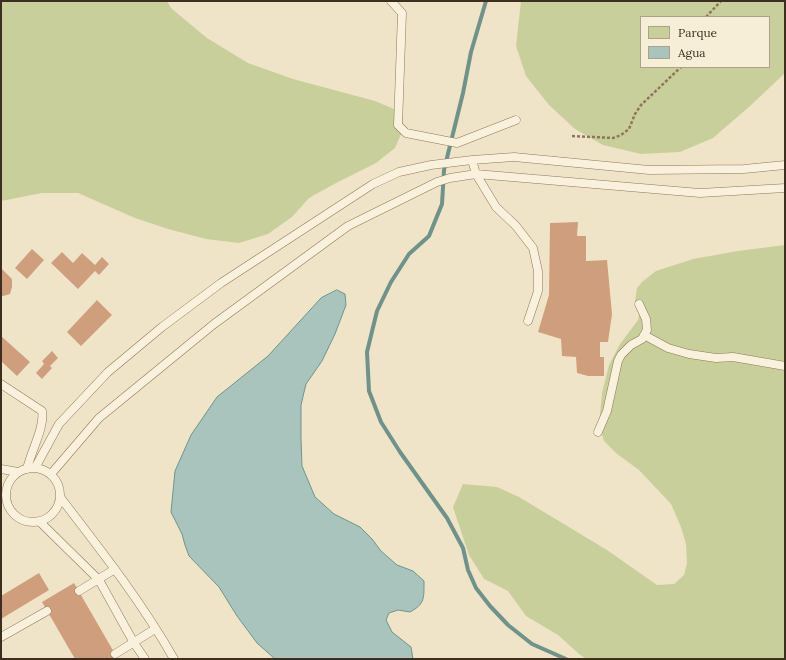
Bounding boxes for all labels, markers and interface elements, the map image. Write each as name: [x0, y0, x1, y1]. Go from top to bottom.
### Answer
legend: [640, 16, 770, 68]
text: Parque: [678, 25, 717, 40]
text: Agua: [678, 45, 706, 60]

